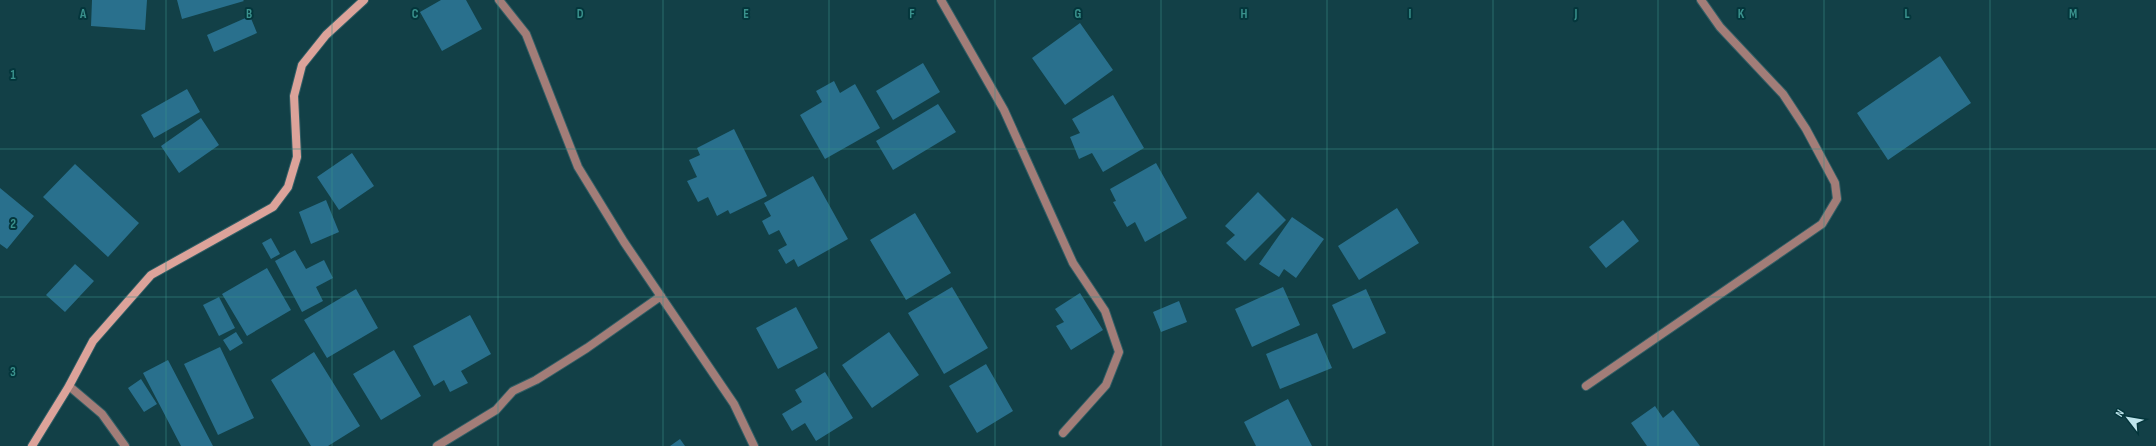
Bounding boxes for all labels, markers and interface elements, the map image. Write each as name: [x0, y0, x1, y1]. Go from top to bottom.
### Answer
text: A: [79, 6, 87, 22]
text: B: [246, 6, 252, 22]
text: C: [412, 6, 419, 22]
text: D: [577, 6, 584, 22]
text: E: [743, 6, 749, 22]
text: F: [909, 6, 915, 22]
text: G: [1075, 6, 1082, 22]
text: H: [1241, 6, 1248, 22]
text: I: [1409, 6, 1412, 22]
text: J: [1574, 6, 1578, 22]
text: K: [1738, 6, 1745, 22]
text: L: [1904, 6, 1910, 22]
text: M: [2069, 6, 2077, 22]
text: 1: [10, 67, 16, 83]
text: 2: [10, 216, 16, 232]
text: 3: [10, 364, 16, 380]
north arrow: [2108, 398, 2148, 438]
text: N: [2113, 407, 2127, 419]

